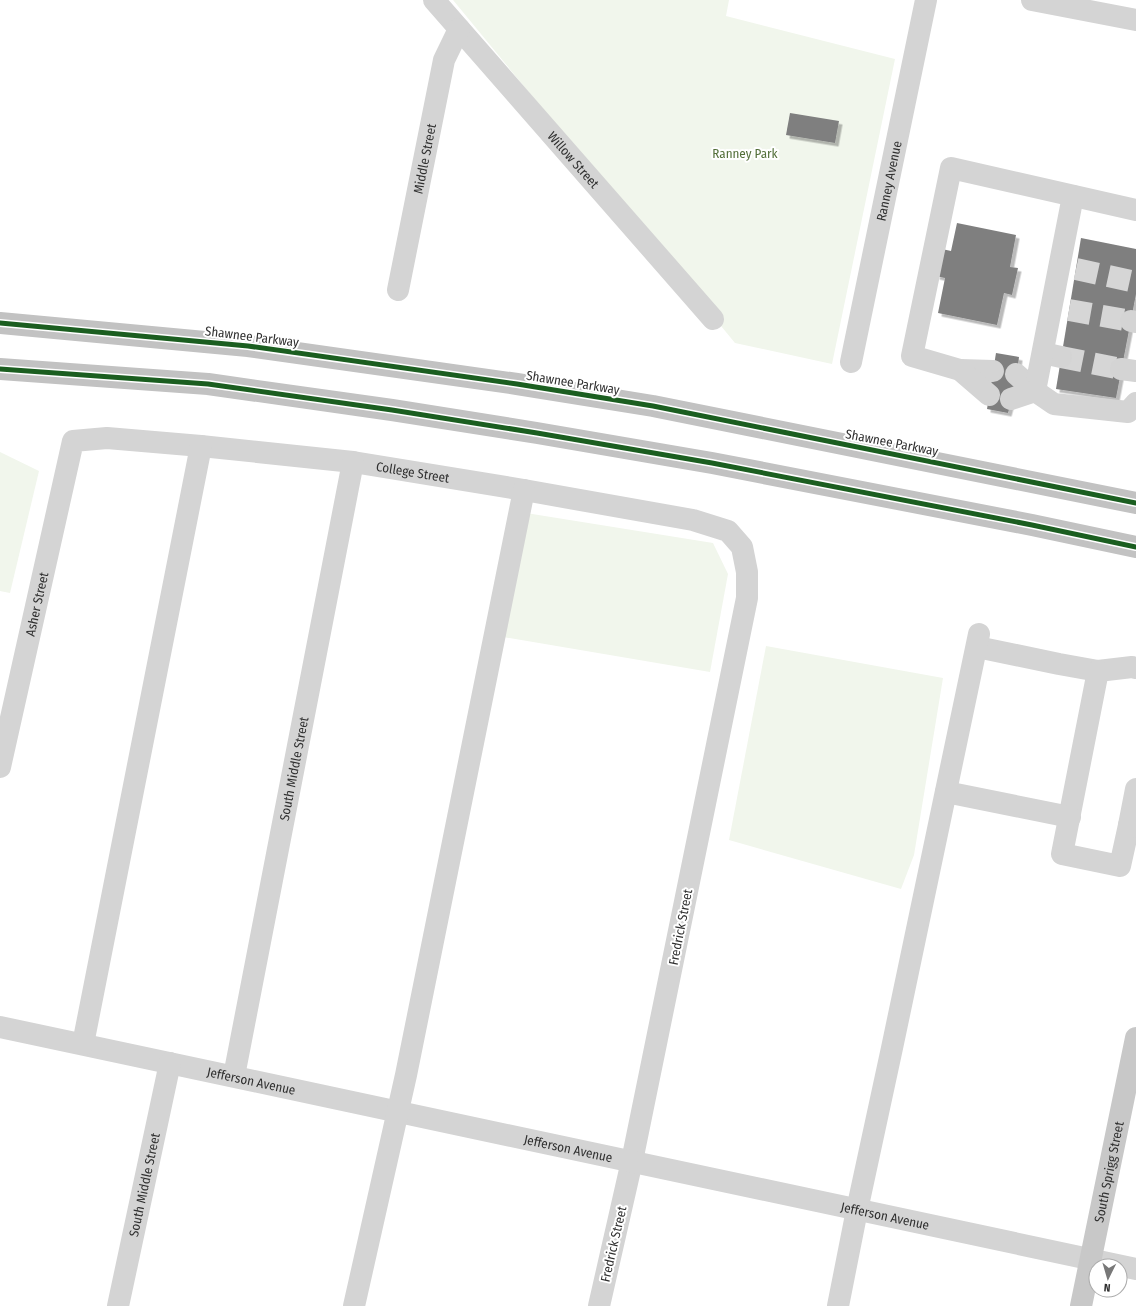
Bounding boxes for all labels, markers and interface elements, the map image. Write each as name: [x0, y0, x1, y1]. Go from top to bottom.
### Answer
street label: Middle Street: [410, 122, 439, 195]
street label: Willow Street: [544, 129, 602, 192]
street label: Ranney Avenue: [873, 140, 905, 222]
park label: Ranney Park: [712, 146, 779, 161]
street label: Shawnee Parkway: [204, 323, 300, 350]
street label: Shawnee Parkway: [525, 368, 621, 397]
street label: Shawnee Parkway: [844, 426, 940, 459]
street label: College Street: [375, 459, 451, 486]
street label: Asher Street: [23, 570, 52, 638]
street label: South Middle Street: [277, 715, 312, 822]
street label: Fredrick Street: [666, 887, 695, 966]
street label: Jefferson Avenue: [206, 1064, 297, 1098]
street label: South Sprigg Street: [1091, 1119, 1127, 1224]
street label: South Middle Street: [126, 1131, 163, 1238]
street label: Jefferson Avenue: [523, 1132, 614, 1165]
street label: Jefferson Avenue: [839, 1199, 931, 1233]
street label: Fredrick Street: [597, 1204, 630, 1283]
north arrow: [1088, 1258, 1128, 1298]
text: N: [1103, 1281, 1111, 1294]

